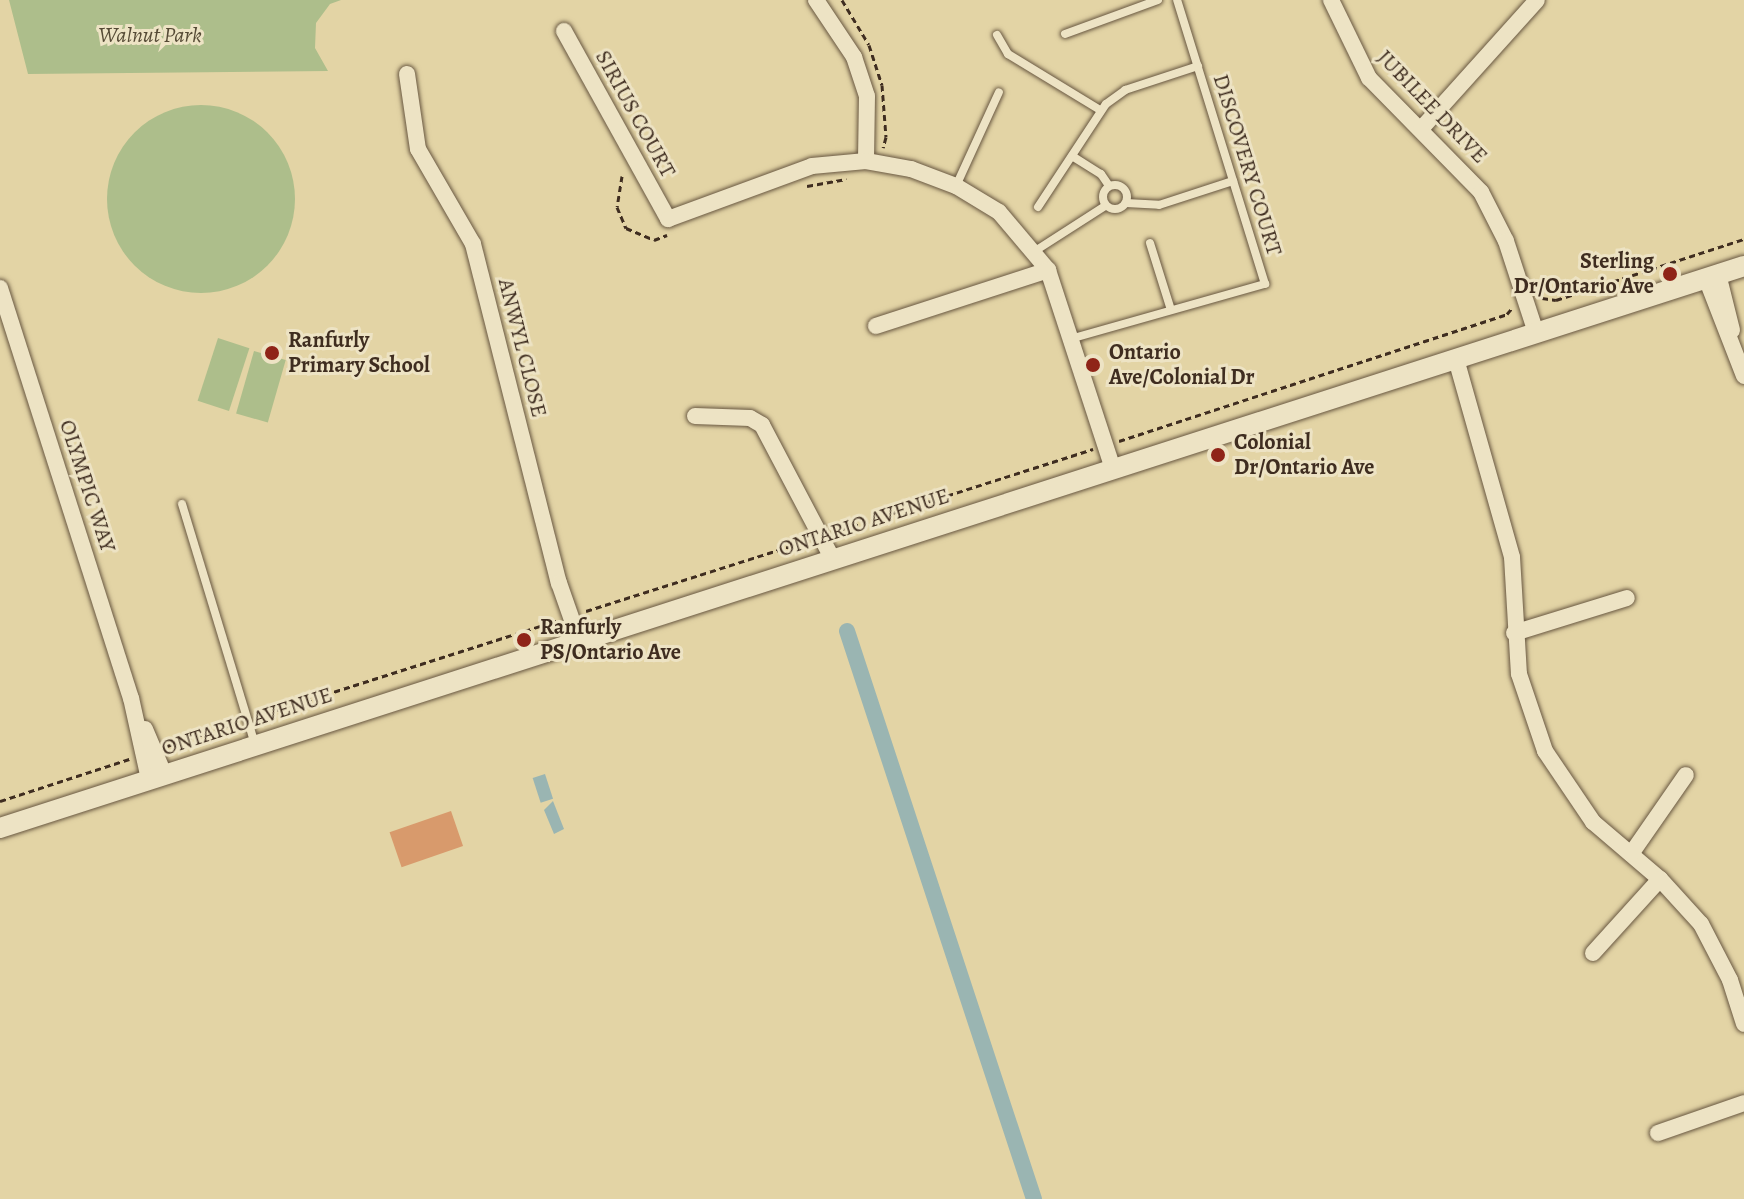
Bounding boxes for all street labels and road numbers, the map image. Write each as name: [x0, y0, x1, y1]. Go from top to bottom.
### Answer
street label: JUBILEE DRIVE: [1371, 45, 1493, 169]
street label: SIRIUS COURT: [589, 46, 681, 182]
street label: DISCOVERY COURT: [1207, 71, 1287, 259]
street label: ANWYL CLOSE: [492, 276, 552, 420]
street label: OLYMPIC WAY: [53, 417, 121, 555]
street label: ONTARIO AVENUE: [775, 483, 953, 563]
street label: ONTARIO AVENUE: [158, 682, 336, 762]

